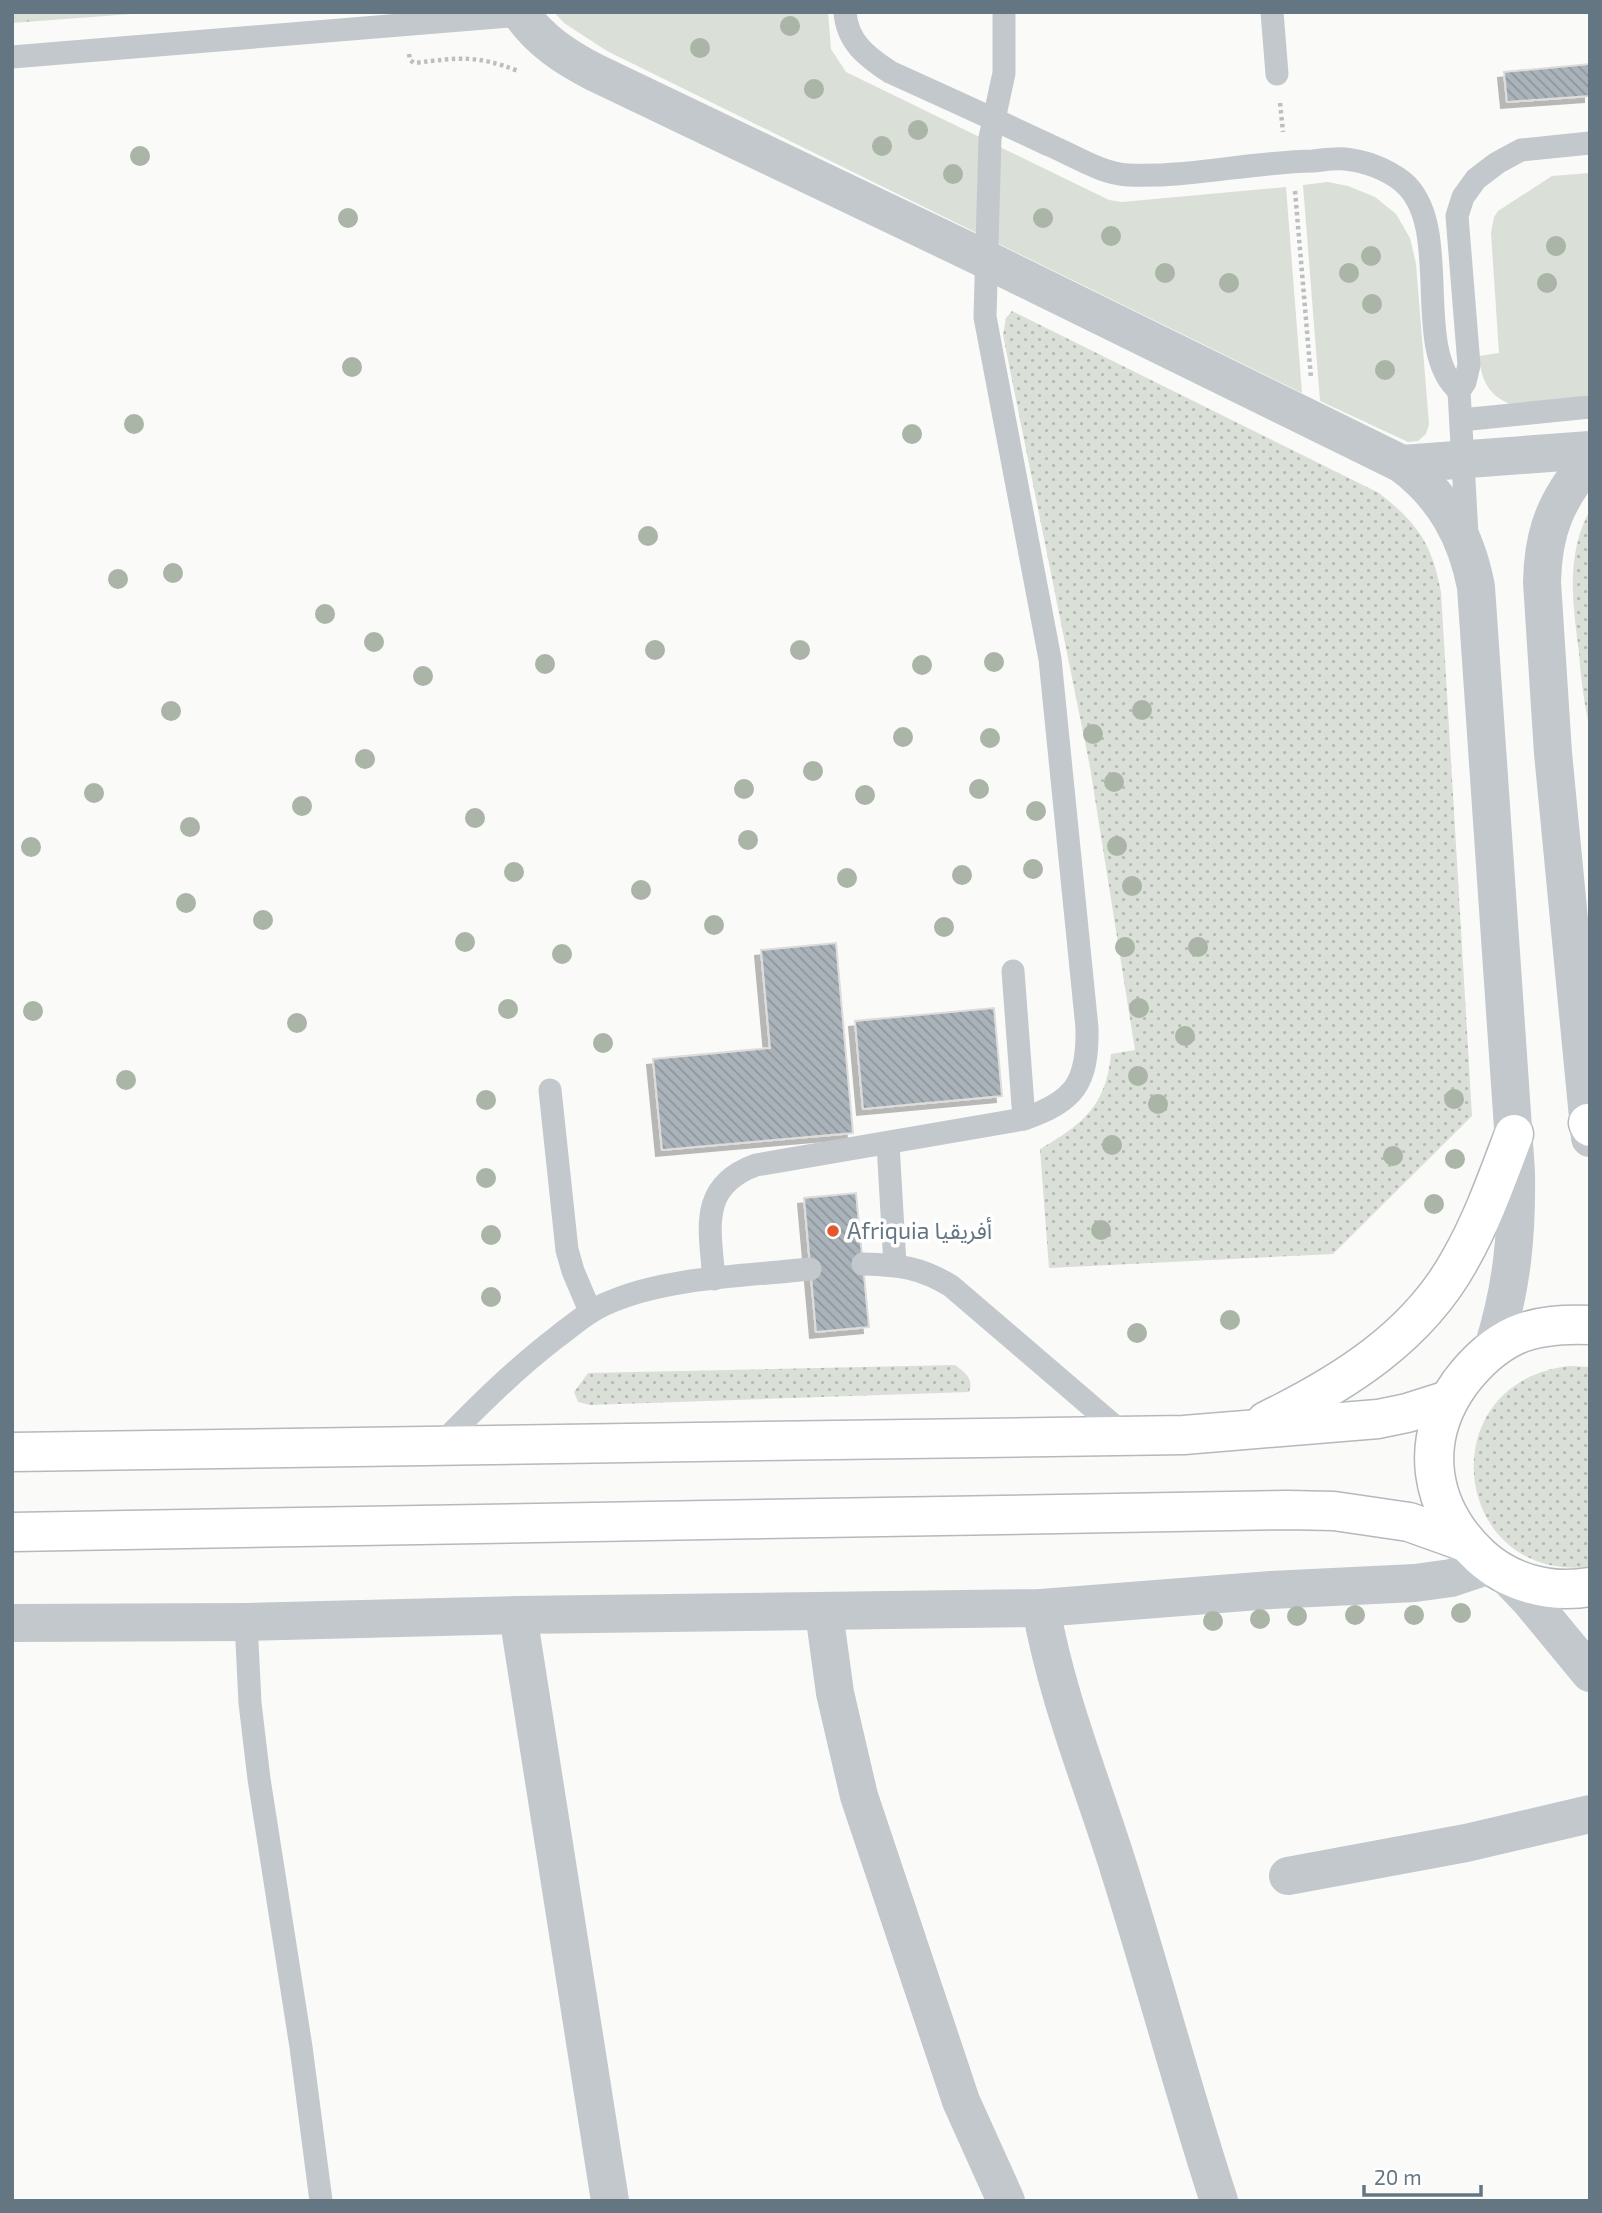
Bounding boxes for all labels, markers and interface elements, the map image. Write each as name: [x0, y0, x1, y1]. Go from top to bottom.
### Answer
place label: Afriquia أفريقيا: [847, 1216, 992, 1245]
marker: Afriquia أفريقيا: [825, 1223, 841, 1239]
scale bar: [1364, 2154, 1481, 2198]
text: 20 m: [1374, 2164, 1422, 2189]

